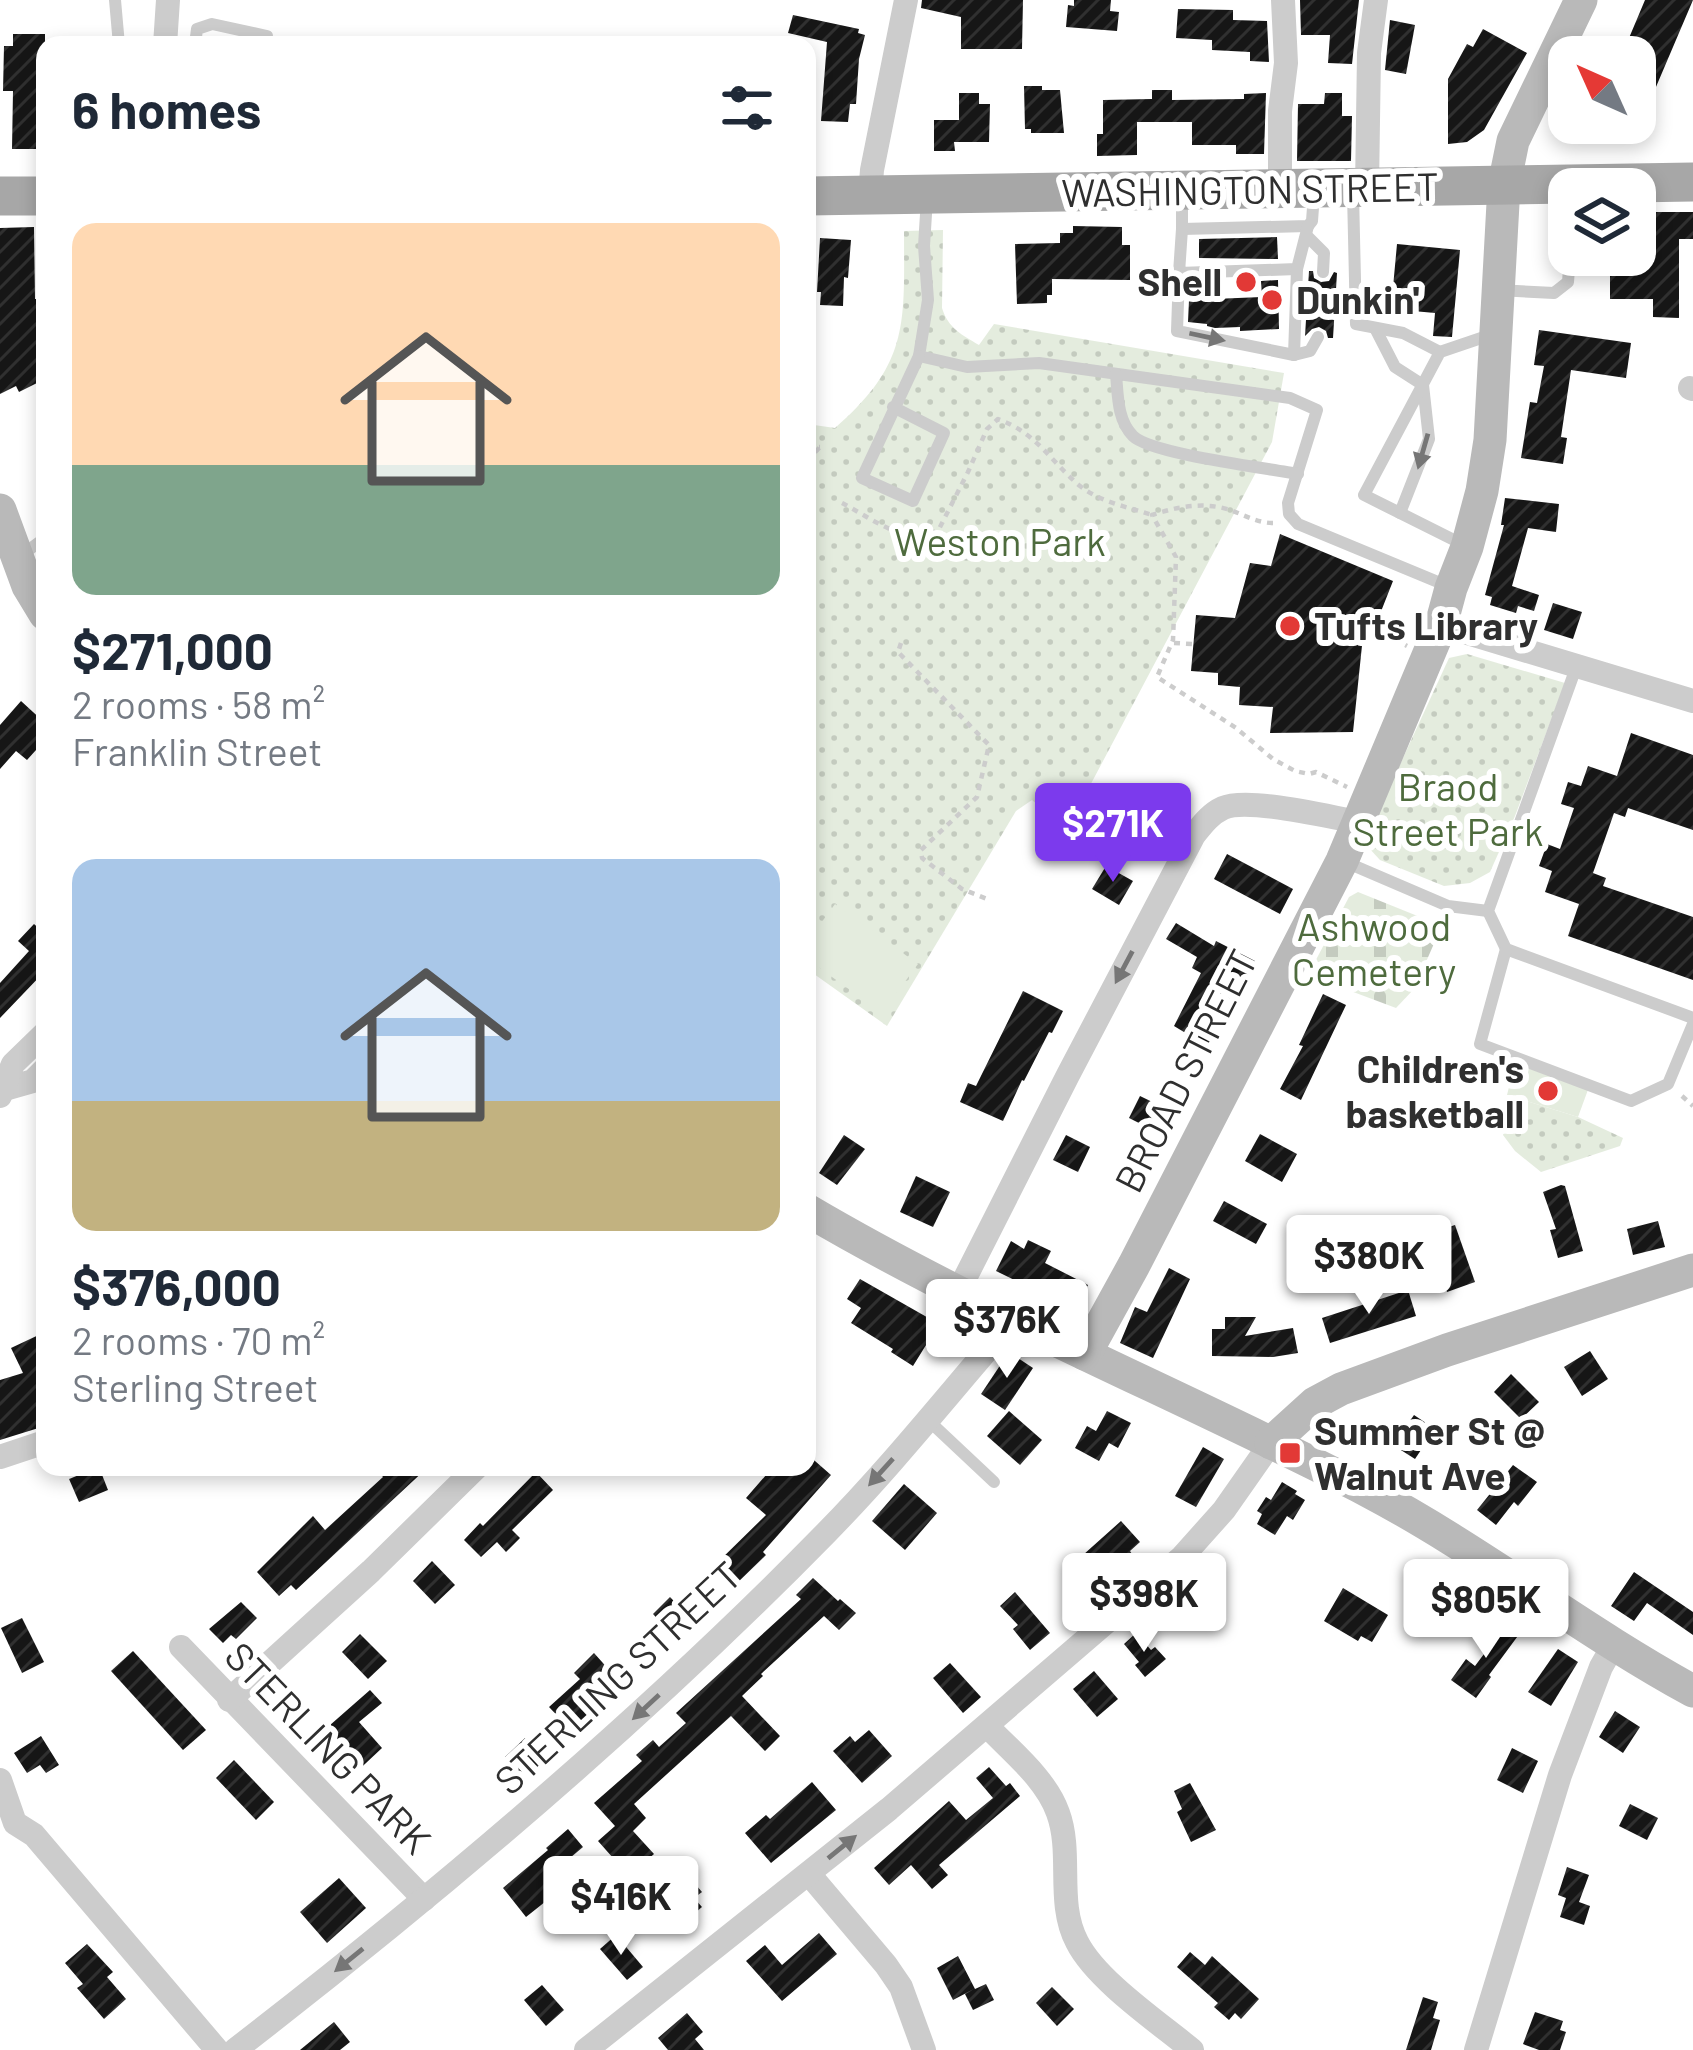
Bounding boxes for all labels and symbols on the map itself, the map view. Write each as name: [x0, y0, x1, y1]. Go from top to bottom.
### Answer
north arrow: [1548, 36, 1656, 144]
street label: WASHINGTON STREET: [1061, 162, 1439, 215]
place label: Shell: [1137, 257, 1222, 304]
marker: Shell: [1233, 269, 1259, 295]
place label: Dunkin': [1296, 275, 1420, 322]
marker: Dunkin': [1259, 287, 1285, 313]
one-way arrow: [1188, 329, 1226, 348]
one-way arrow: [1412, 432, 1431, 469]
park label: Weston Park: [894, 517, 1106, 564]
place label: Tufts Library: [1314, 601, 1539, 648]
marker: Tufts Library: [1277, 613, 1303, 639]
park label: Braod Street Park: [1353, 762, 1543, 854]
pin: $271K: [1029, 783, 1197, 885]
park label: Ashwood Cemetery: [1292, 902, 1456, 994]
street label: BROAD STREET: [1103, 941, 1266, 1199]
one-way arrow: [1115, 950, 1135, 985]
place label: Children's basketball: [1345, 1044, 1524, 1136]
marker: Children's basketball: [1535, 1078, 1561, 1104]
pin: $380K: [1285, 1215, 1453, 1317]
pin: $376K: [923, 1279, 1091, 1381]
place label: Summer St @ Walnut Ave: [1314, 1406, 1545, 1498]
marker: Summer St @ Walnut Ave: [1277, 1440, 1303, 1466]
one-way arrow: [868, 1457, 895, 1486]
street label: STERLING STREET: [484, 1551, 750, 1803]
pin: $398K: [1060, 1553, 1228, 1655]
pin: $805K: [1402, 1559, 1570, 1661]
street label: STERLING PARK: [216, 1632, 442, 1862]
one-way arrow: [631, 1693, 660, 1720]
one-way arrow: [826, 1835, 857, 1860]
pin: $416K: [537, 1856, 705, 1958]
one-way arrow: [334, 1947, 365, 1972]

